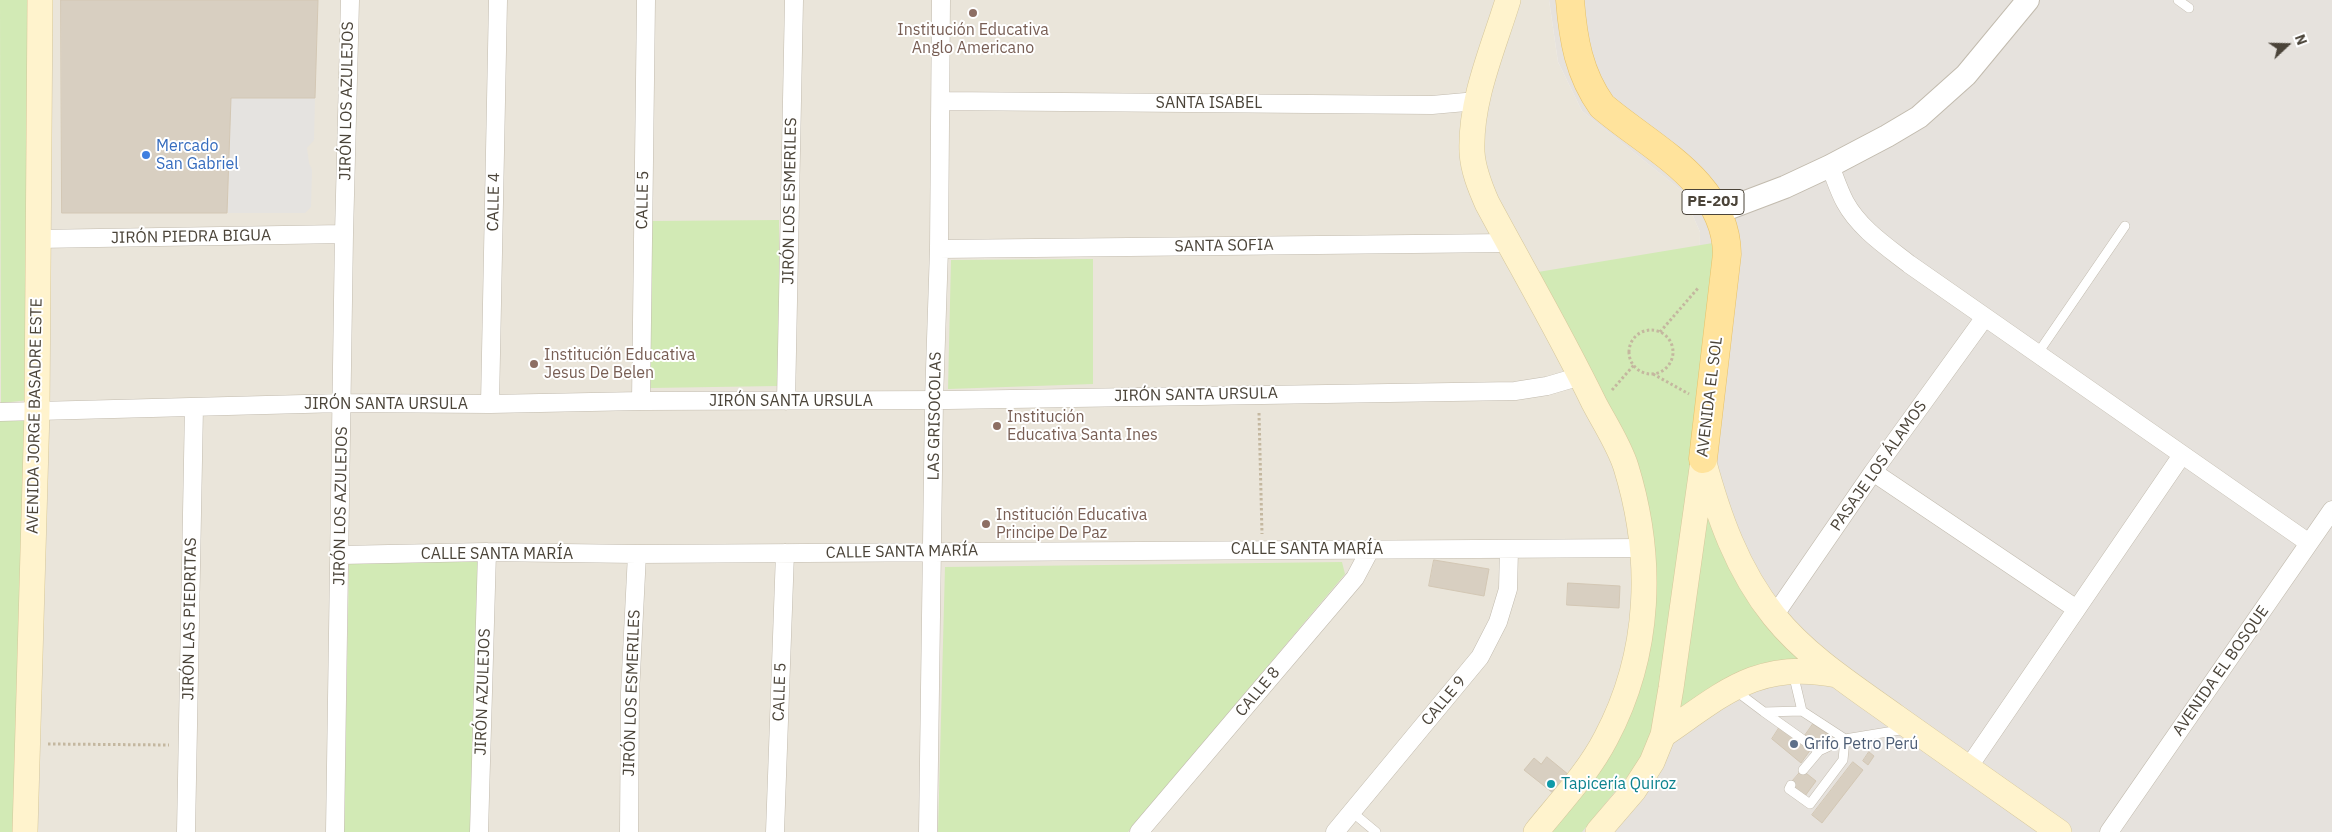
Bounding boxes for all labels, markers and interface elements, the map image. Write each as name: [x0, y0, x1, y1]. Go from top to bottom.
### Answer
marker: Institución Educativa Anglo Americano: [967, 7, 979, 19]
place label: Institución Educativa Anglo Americano: [897, 20, 1049, 58]
north arrow: [2262, 20, 2312, 70]
street label: JIRÓN LOS AZULEJOS: [336, 21, 358, 181]
text: N: [2291, 32, 2311, 48]
street label: SANTA ISABEL: [1156, 93, 1262, 113]
street label: JIRÓN LOS ESMERILES: [779, 117, 801, 285]
place label: Mercado San Gabriel: [156, 136, 239, 174]
marker: Mercado San Gabriel: [140, 149, 152, 161]
street label: CALLE 5: [633, 170, 653, 230]
street label: CALLE 4: [484, 172, 504, 232]
road number: PE-20J: [1682, 190, 1744, 214]
street label: JIRÓN PIEDRA BIGUA: [111, 226, 271, 248]
street label: SANTA SOFIA: [1174, 236, 1274, 256]
street label: AVENIDA JORGE BASADRE ESTE: [23, 298, 47, 534]
street label: AVENIDA EL SOL: [1693, 336, 1727, 458]
place label: Institución Educativa Jesus De Belen: [544, 345, 695, 383]
street label: LAS GRISOCOLAS: [924, 351, 946, 481]
marker: Institución Educativa Jesus De Belen: [528, 358, 540, 370]
street label: JIRÓN SANTA URSULA: [1114, 384, 1278, 406]
street label: JIRÓN SANTA URSULA: [709, 391, 873, 411]
street label: JIRÓN SANTA URSULA: [304, 394, 468, 414]
street label: PASAJE LOS ÁLAMOS: [1827, 397, 1931, 535]
place label: Institución Educativa Santa Ines: [1007, 407, 1158, 445]
marker: Institución Educativa Santa Ines: [991, 420, 1003, 432]
street label: JIRÓN LOS AZULEJOS: [330, 426, 352, 586]
place label: Institución Educativa Principe De Paz: [996, 505, 1147, 543]
marker: Institución Educativa Principe De Paz: [980, 518, 992, 530]
street label: JIRÓN LAS PIEDRITAS: [179, 537, 201, 701]
street label: CALLE SANTA MARÍA: [1231, 539, 1383, 559]
street label: CALLE SANTA MARÍA: [826, 541, 978, 563]
street label: CALLE SANTA MARÍA: [421, 544, 573, 564]
street label: AVENIDA EL BOSQUE: [2169, 602, 2273, 740]
street label: JIRÓN LOS ESMERILES: [619, 609, 645, 777]
street label: JIRÓN AZULEJOS: [471, 628, 495, 756]
street label: CALLE 5: [769, 662, 791, 722]
street label: CALLE 8: [1232, 663, 1284, 721]
street label: CALLE 9: [1418, 672, 1470, 730]
place label: Grifo Petro Perú: [1804, 734, 1918, 754]
marker: Grifo Petro Perú: [1788, 738, 1800, 750]
place label: Tapicería Quiroz: [1561, 774, 1676, 794]
marker: Tapicería Quiroz: [1545, 778, 1557, 790]

